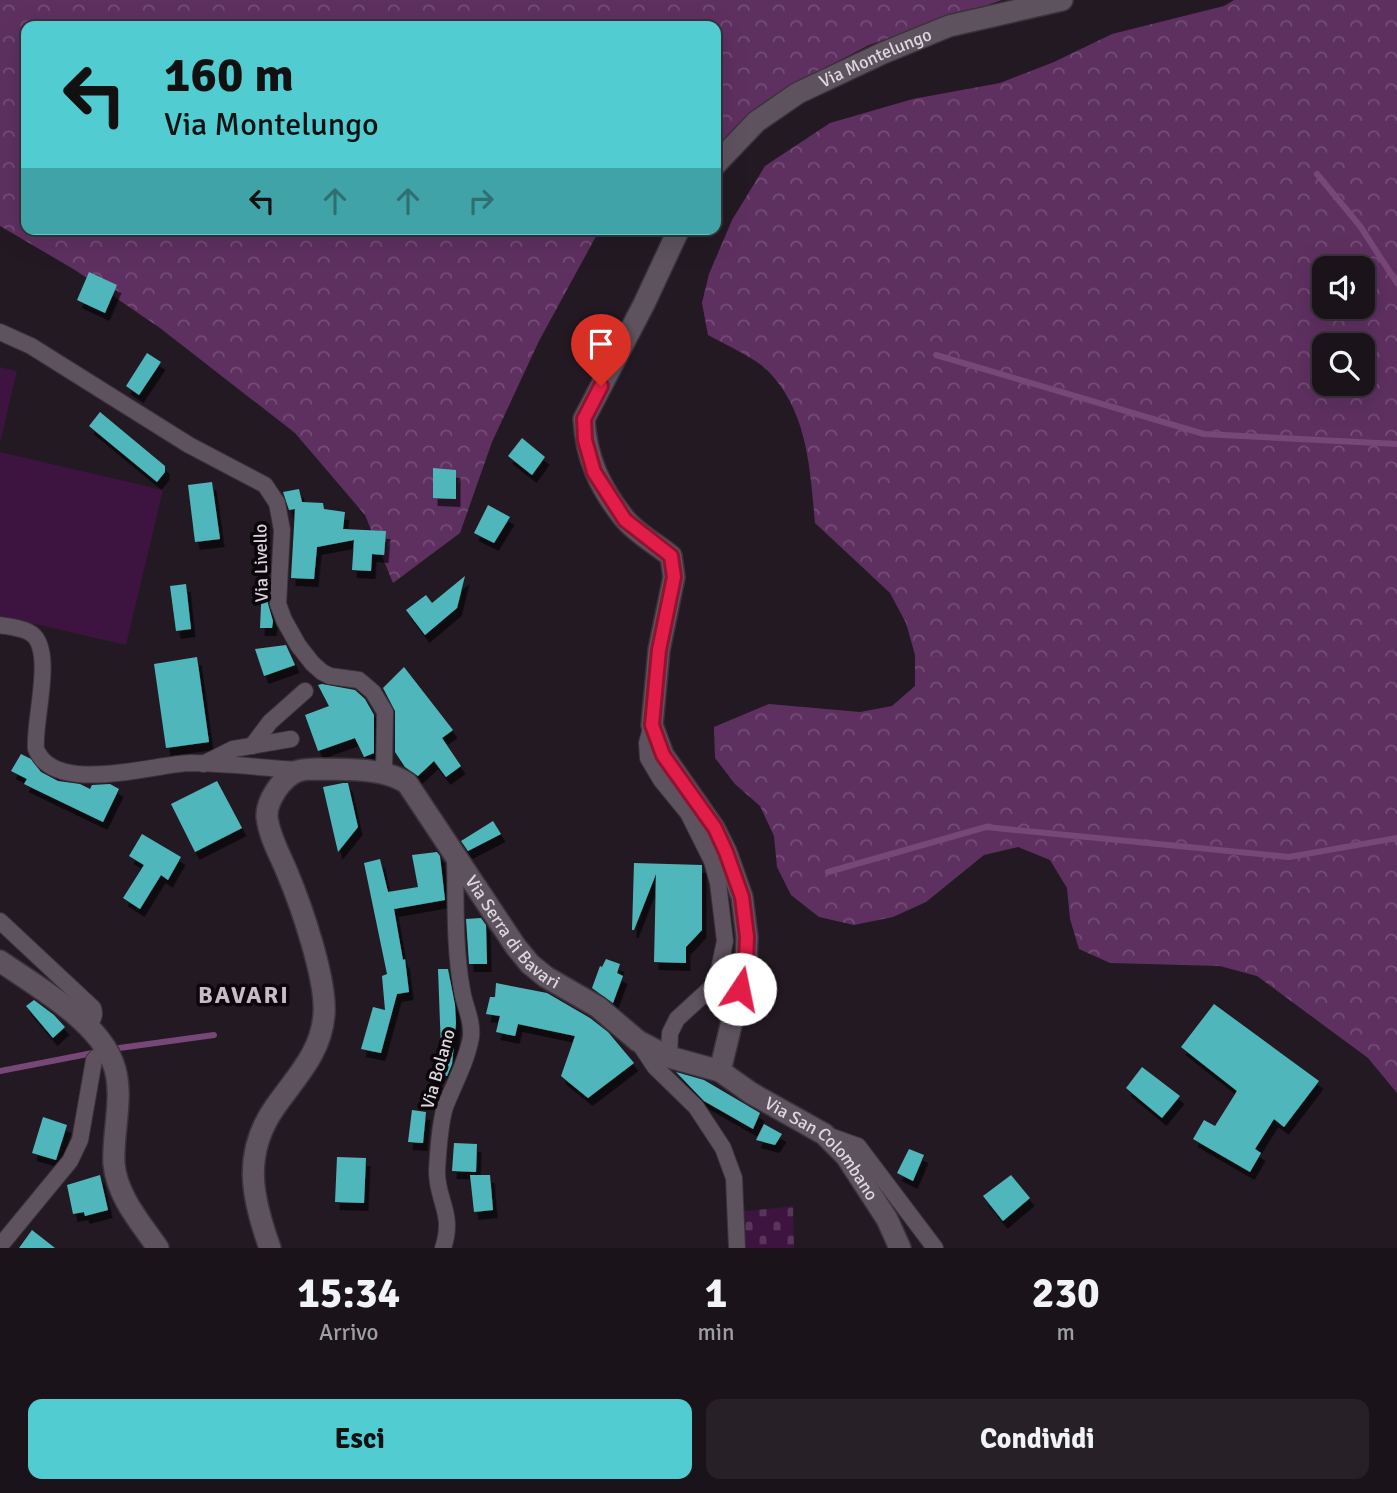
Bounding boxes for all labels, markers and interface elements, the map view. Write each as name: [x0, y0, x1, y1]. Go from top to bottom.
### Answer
street label: Via Montelungo: [815, 23, 935, 93]
text: 160 m: [164, 45, 294, 105]
icon: left: [49, 49, 140, 140]
text: Via Montelungo: [164, 105, 379, 144]
icon: left: [243, 182, 281, 220]
icon: ahead: [316, 182, 354, 220]
icon: ahead: [389, 182, 427, 220]
icon: right: [462, 182, 500, 220]
map controls: [1312, 256, 1375, 396]
button: sound: [1312, 256, 1375, 319]
pin: [571, 314, 631, 386]
icon: arrive: [582, 325, 620, 363]
button: search: [1312, 333, 1375, 396]
street label: Via Livello: [249, 524, 273, 602]
street label: Via Serra di Bavari: [460, 871, 564, 994]
position arrow: [703, 952, 777, 1026]
district label: BAVARI: [198, 980, 290, 1010]
street label: Via Bolano: [416, 1026, 460, 1112]
street label: Via San Colombano: [761, 1092, 883, 1205]
text: 15:34: [297, 1268, 400, 1319]
text: 1: [705, 1268, 727, 1319]
text: 230: [1032, 1268, 1100, 1319]
text: Arrivo: [319, 1318, 378, 1347]
text: min: [697, 1318, 735, 1347]
text: m: [1057, 1318, 1075, 1347]
button: Esci: [28, 1399, 692, 1479]
button: Condividi: [706, 1399, 1369, 1479]

